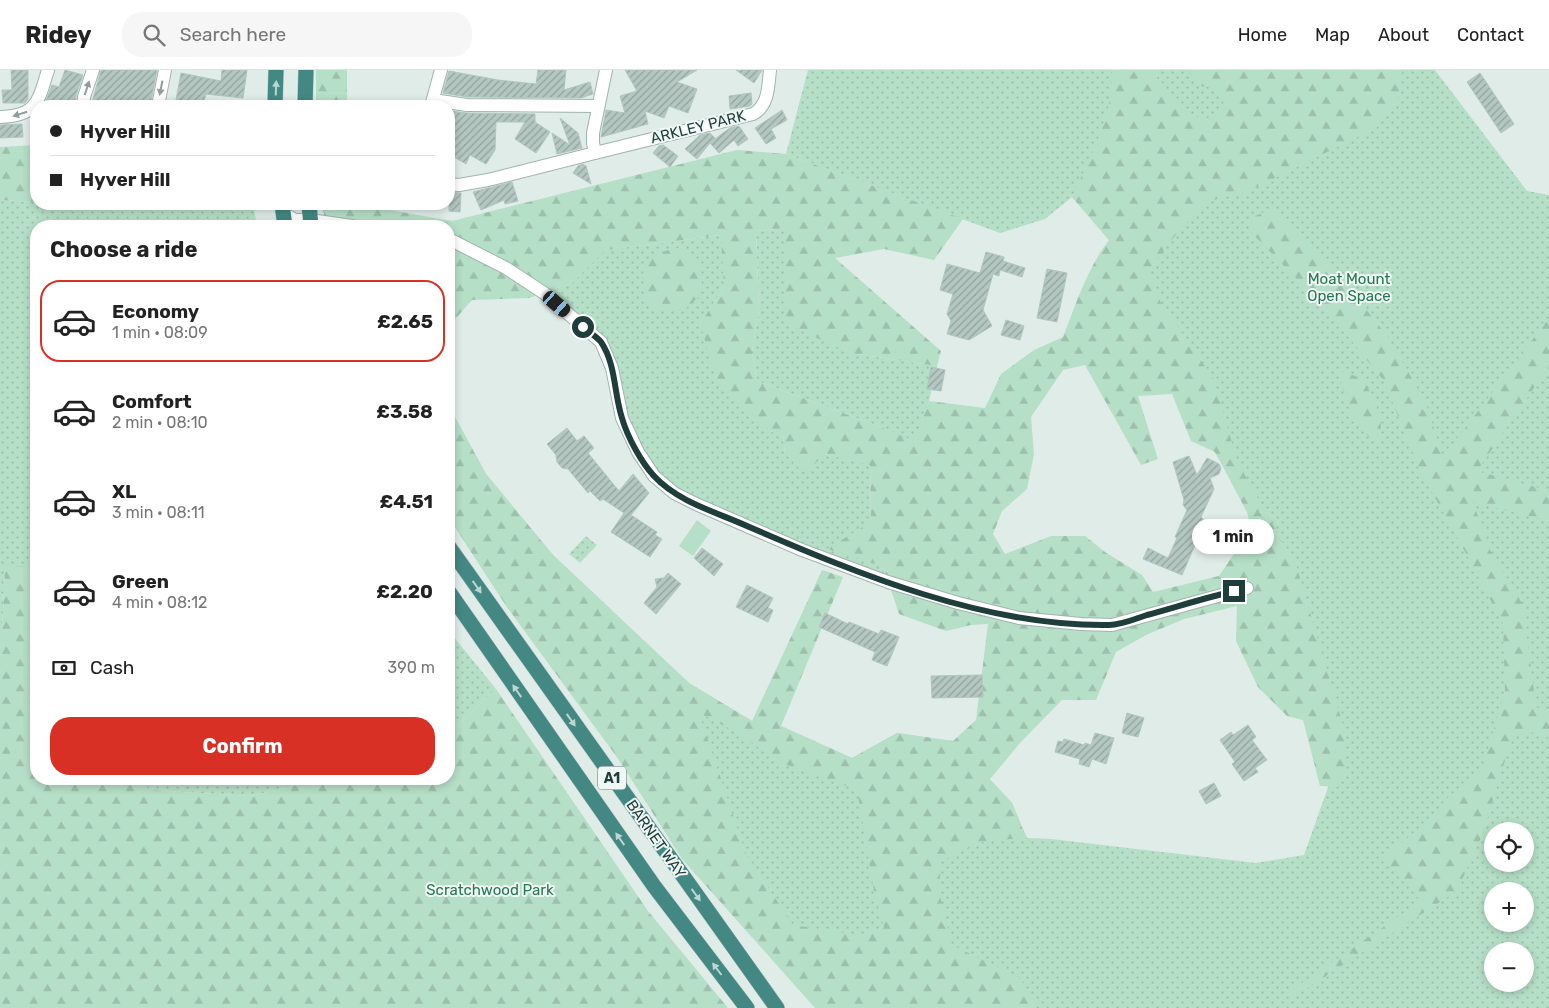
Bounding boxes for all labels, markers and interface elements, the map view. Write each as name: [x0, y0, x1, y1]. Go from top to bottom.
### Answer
search box: [122, 12, 472, 57]
text: Ridey: [25, 21, 92, 49]
icon: search: [140, 21, 168, 49]
text: Search here: [180, 23, 286, 46]
text: Home: [1238, 24, 1287, 46]
text: Map: [1315, 24, 1350, 46]
text: About: [1378, 24, 1429, 46]
text: Contact: [1457, 24, 1524, 46]
one-way arrow: [83, 80, 91, 95]
one-way arrow: [272, 80, 280, 96]
one-way arrow: [157, 81, 165, 97]
street label: ARKLEY PARK: [649, 107, 747, 147]
one-way arrow: [12, 111, 27, 119]
text: Hyver Hill: [80, 120, 170, 143]
text: Hyver Hill: [80, 168, 170, 191]
text: Choose a ride: [50, 236, 197, 263]
park label: Moat Mount Open Space: [1307, 270, 1391, 305]
car: [540, 288, 573, 320]
icon: car: [52, 299, 97, 344]
text: Economy: [112, 300, 199, 323]
text: £2.65: [377, 310, 433, 333]
route start: [572, 316, 594, 338]
text: 1 min · 08:09: [112, 323, 208, 342]
icon: car: [52, 389, 97, 434]
text: Comfort: [112, 390, 192, 413]
text: £3.58: [376, 400, 433, 423]
text: 2 min · 08:10: [112, 413, 208, 432]
icon: car: [52, 479, 97, 524]
text: XL: [112, 480, 136, 503]
text: £4.51: [379, 490, 433, 513]
text: 3 min · 08:11: [112, 503, 205, 522]
callout: 1 min: [1193, 518, 1275, 554]
text: 1 min: [1213, 527, 1253, 546]
icon: car: [52, 569, 97, 614]
text: Green: [112, 570, 169, 593]
text: £2.20: [376, 580, 433, 603]
one-way arrow: [472, 580, 482, 594]
route end: [1223, 580, 1245, 602]
text: 4 min · 08:12: [112, 593, 207, 612]
icon: cash: [50, 654, 78, 682]
text: Cash: [90, 656, 134, 679]
text: 390 m: [388, 658, 435, 677]
one-way arrow: [512, 684, 522, 698]
one-way arrow: [566, 713, 576, 727]
button: Confirm: [50, 717, 435, 775]
road number: A1: [598, 766, 626, 790]
street label: BARNET WAY: [622, 796, 690, 882]
map controls: [1484, 822, 1534, 992]
button: locate: [1484, 822, 1534, 872]
one-way arrow: [615, 832, 625, 845]
park label: Scratchwood Park: [426, 881, 554, 899]
button: +: [1484, 882, 1534, 932]
one-way arrow: [690, 888, 701, 901]
button: −: [1484, 942, 1534, 992]
one-way arrow: [712, 962, 722, 976]

